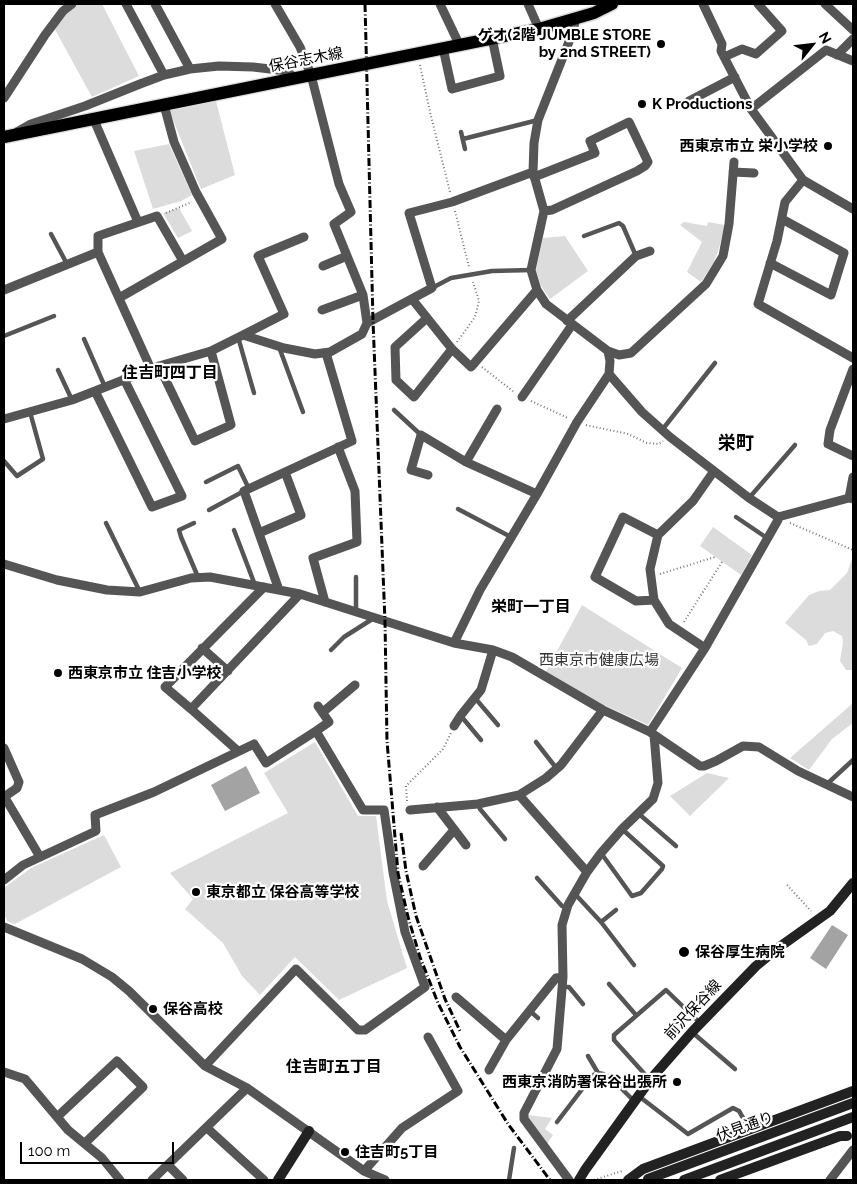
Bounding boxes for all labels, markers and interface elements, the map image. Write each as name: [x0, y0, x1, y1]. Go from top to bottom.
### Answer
north arrow: [787, 20, 837, 70]
place label: ゲオ(2階 JUMBLE STORE by 2nd STREET): [478, 26, 651, 61]
text: N: [816, 29, 835, 46]
marker: ゲオ(2階 JUMBLE STORE by 2nd STREET): [655, 38, 667, 50]
street label: 保谷志木線: [267, 44, 345, 76]
place label: K Productions: [652, 95, 752, 113]
marker: K Productions: [636, 98, 648, 110]
place label: 西東京市立 栄小学校: [679, 137, 818, 155]
marker: 西東京市立 栄小学校: [822, 140, 834, 152]
district label: 住吉町四丁目: [122, 363, 218, 383]
district label: 栄町: [718, 433, 754, 455]
district label: 栄町一丁目: [491, 597, 571, 617]
park label: 西東京市健康広場: [539, 651, 659, 669]
place label: 西東京市立 住吉小学校: [68, 664, 222, 682]
marker: 西東京市立 住吉小学校: [52, 667, 64, 679]
place label: 東京都立 保谷高等学校: [206, 883, 360, 901]
marker: 東京都立 保谷高等学校: [190, 886, 202, 898]
place label: 保谷厚生病院: [695, 943, 785, 961]
marker: 保谷厚生病院: [677, 945, 691, 959]
street label: 前沢保谷線: [661, 976, 725, 1044]
place label: 保谷高校: [163, 1000, 223, 1018]
marker: 保谷高校: [147, 1003, 159, 1015]
district label: 住吉町五丁目: [286, 1057, 382, 1077]
place label: 西東京消防署保谷出張所: [502, 1073, 667, 1091]
marker: 西東京消防署保谷出張所: [671, 1076, 683, 1088]
street label: 伏見通り: [714, 1108, 776, 1146]
scale bar: [22, 1132, 176, 1164]
text: 100 m: [28, 1142, 70, 1160]
place label: 住吉町5丁目: [355, 1143, 438, 1161]
marker: 住吉町5丁目: [339, 1146, 351, 1158]

